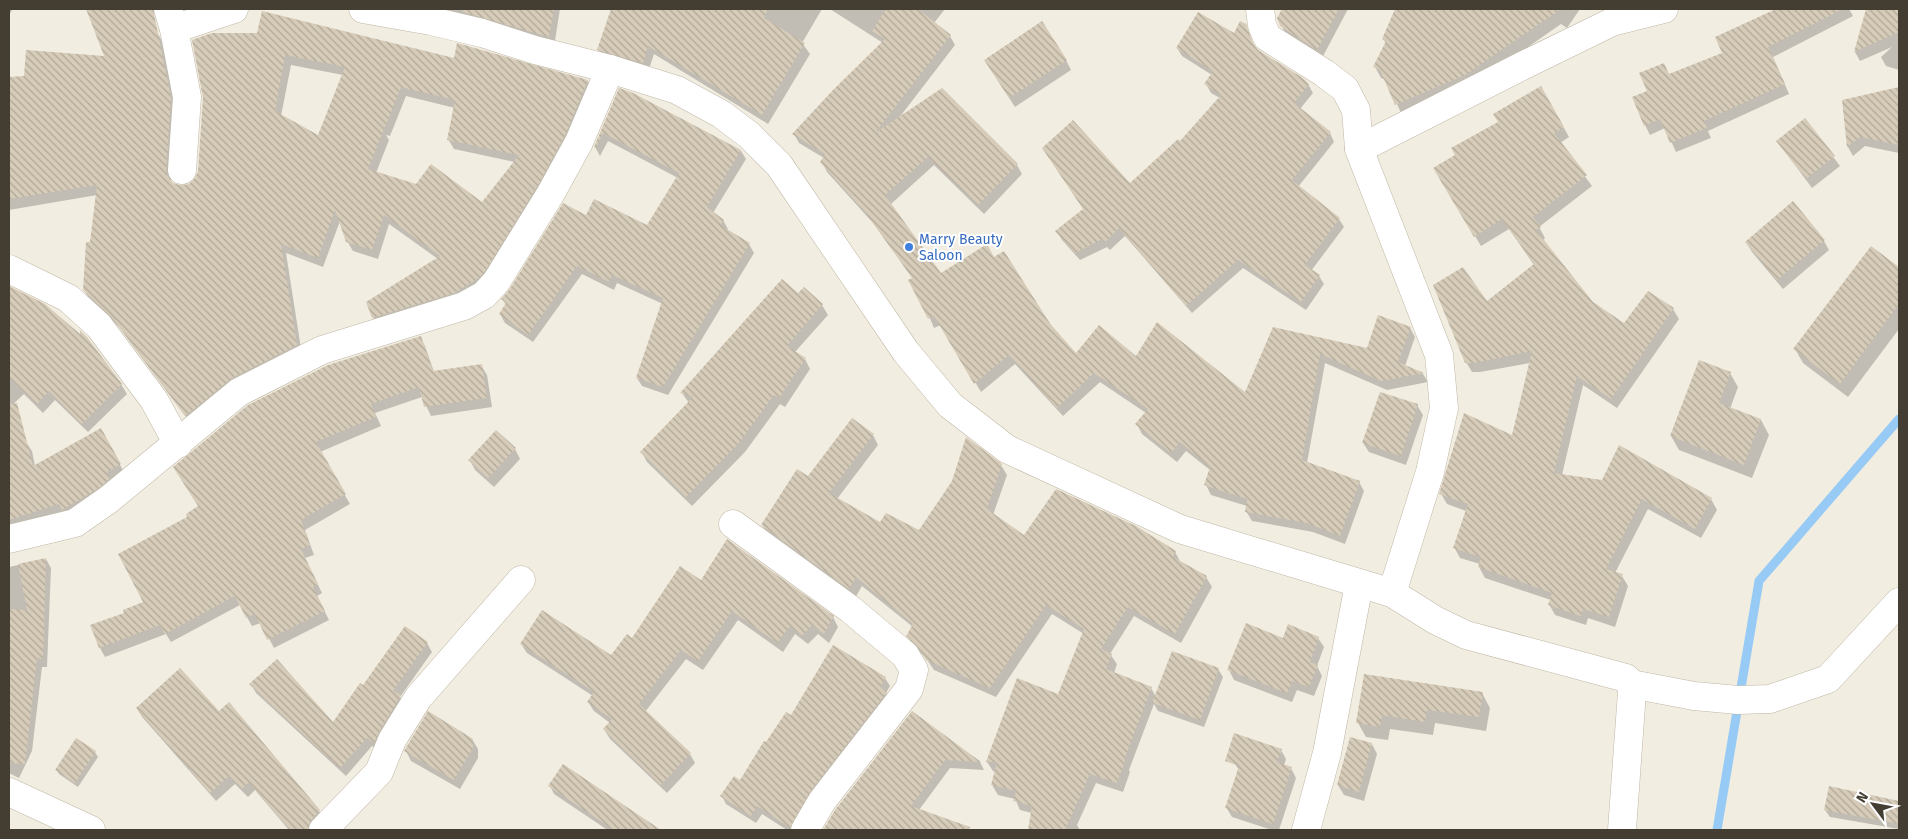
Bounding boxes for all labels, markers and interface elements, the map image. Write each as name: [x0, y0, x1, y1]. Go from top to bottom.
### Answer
place label: Marry Beauty Saloon: [919, 231, 1003, 264]
marker: Marry Beauty Saloon: [903, 241, 915, 253]
north arrow: [1848, 779, 1898, 829]
text: N: [1853, 789, 1872, 806]

